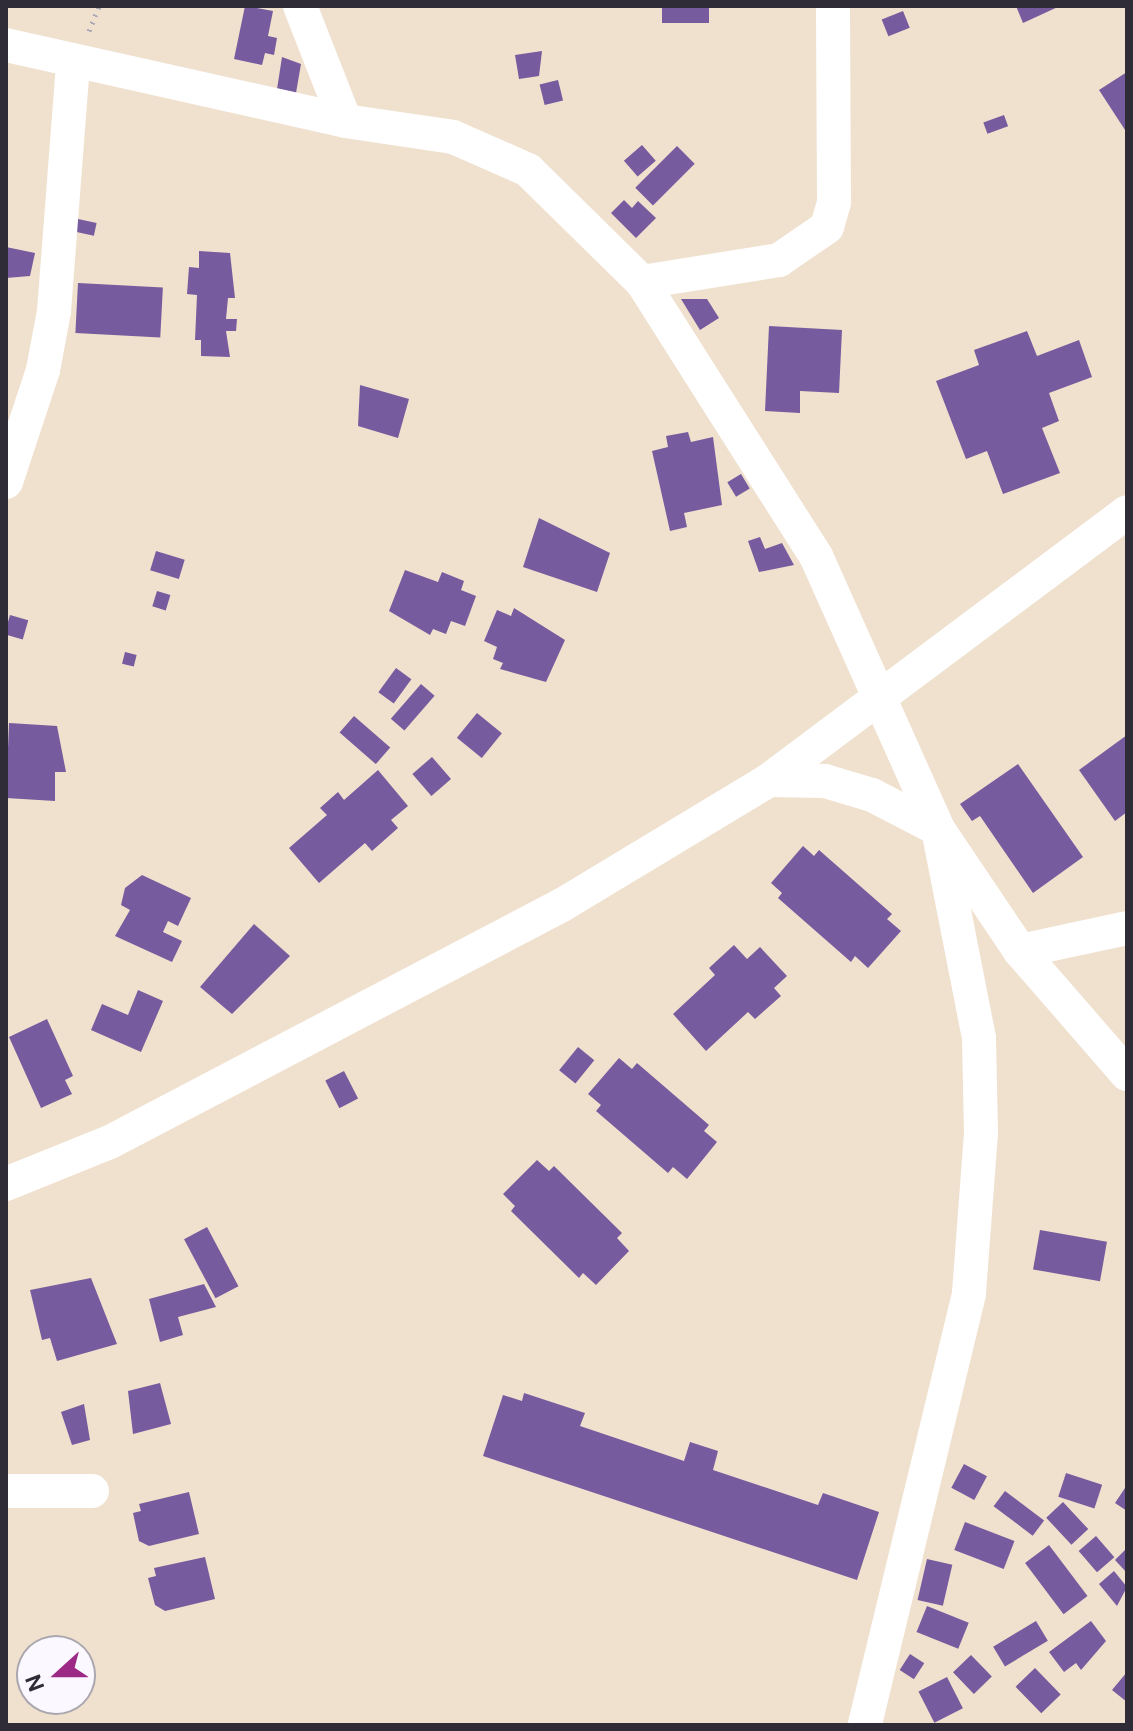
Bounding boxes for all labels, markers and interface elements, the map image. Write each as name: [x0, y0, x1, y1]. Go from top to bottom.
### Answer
north arrow: [16, 1635, 96, 1715]
text: N: [19, 1670, 51, 1696]

